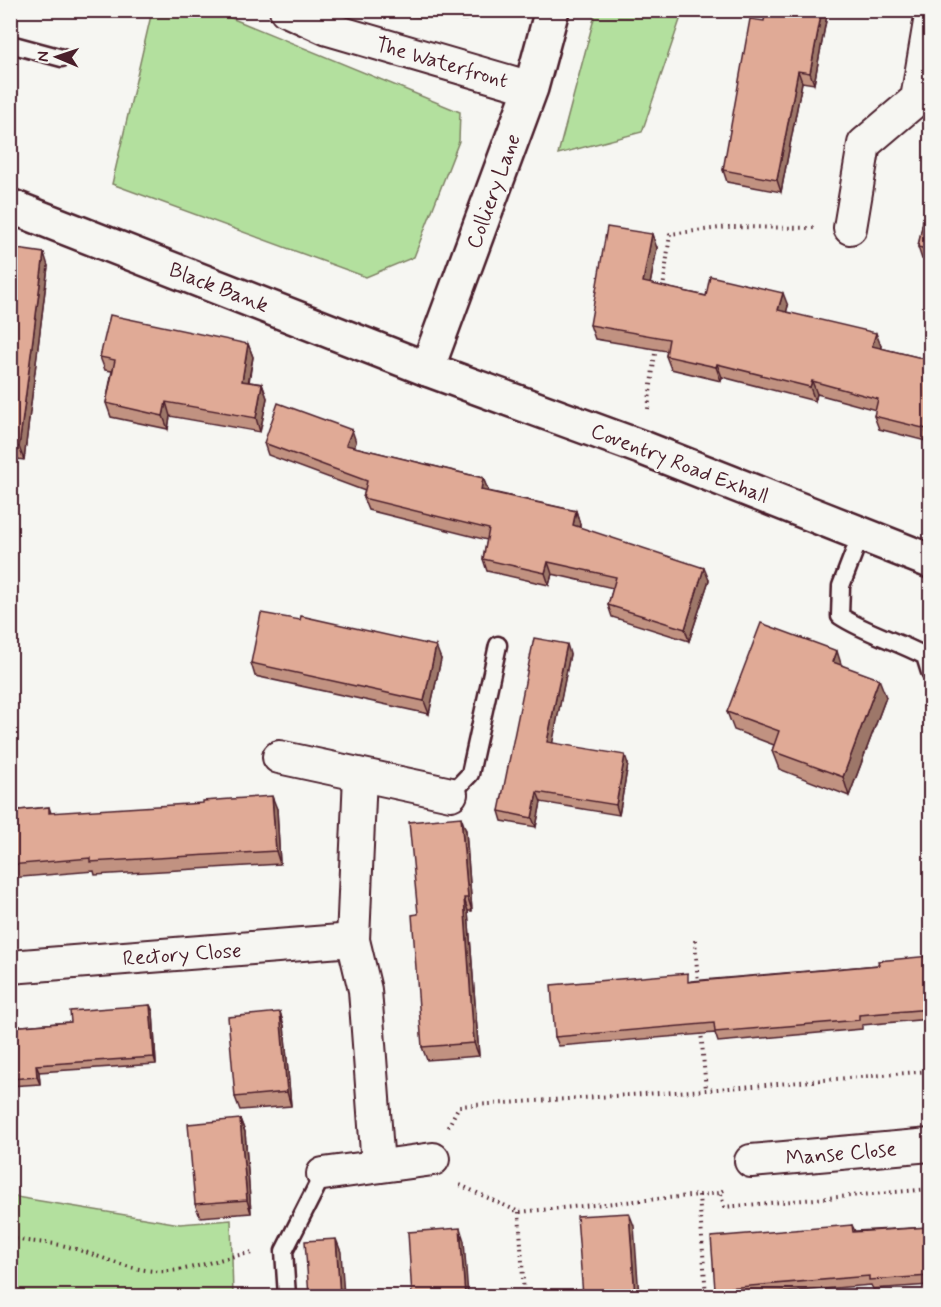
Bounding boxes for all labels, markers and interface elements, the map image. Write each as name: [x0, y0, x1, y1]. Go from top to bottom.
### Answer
north arrow: [27, 27, 87, 87]
street label: The Waterfront: [372, 31, 511, 95]
text: N: [33, 51, 54, 62]
street label: Colliery Lane: [460, 130, 528, 253]
street label: Black Bank: [165, 256, 273, 320]
street label: Coventry Road Exhall: [587, 417, 773, 511]
street label: Rectory Close: [122, 937, 242, 973]
street label: Manse Close: [784, 1135, 898, 1173]

